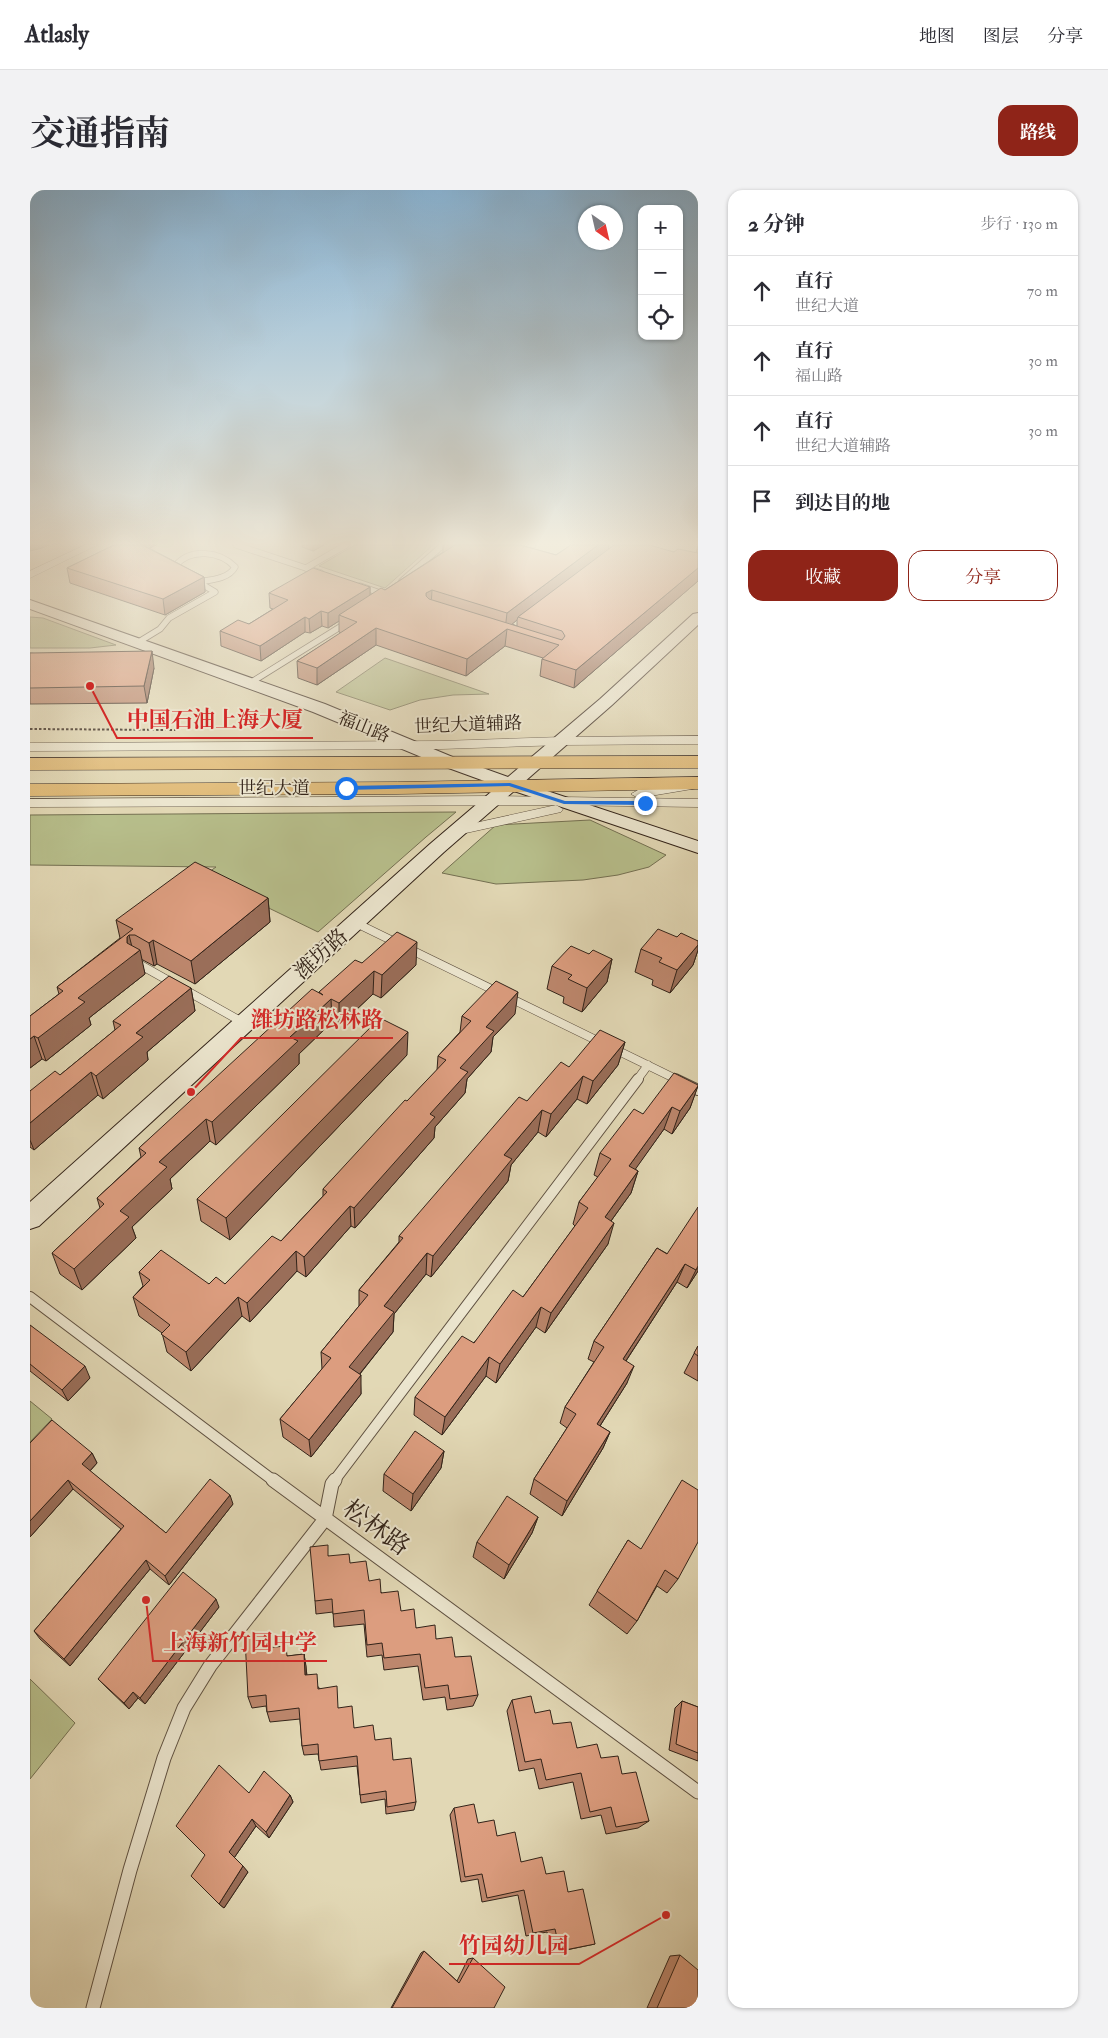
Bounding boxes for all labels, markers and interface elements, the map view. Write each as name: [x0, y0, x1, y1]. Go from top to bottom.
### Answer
text: Atlasly: [25, 19, 89, 50]
text: 地图: [919, 25, 955, 48]
text: 图层: [983, 25, 1019, 48]
text: 分享: [1047, 25, 1083, 48]
button: 路线: [998, 105, 1078, 156]
text: 交通指南: [30, 112, 170, 156]
north arrow: [578, 205, 623, 250]
map controls: [638, 205, 683, 340]
button: +: [638, 205, 683, 250]
text: 2 分钟: [748, 211, 805, 238]
text: 步行 · 130 m: [980, 214, 1058, 234]
button: −: [638, 250, 683, 295]
text: 直行: [795, 269, 833, 293]
icon: ahead: [748, 277, 776, 305]
text: 70 m: [1027, 281, 1058, 301]
button: locate: [638, 295, 683, 340]
text: 世纪大道: [795, 296, 859, 316]
text: 直行: [795, 339, 833, 363]
icon: ahead: [748, 347, 776, 375]
text: 30 m: [1028, 351, 1058, 371]
text: 福山路: [795, 366, 843, 386]
text: 直行: [795, 409, 833, 433]
icon: ahead: [748, 417, 776, 445]
text: 30 m: [1028, 421, 1058, 441]
text: 世纪大道辅路: [795, 436, 891, 456]
icon: arrive: [748, 487, 776, 515]
text: 到达目的地: [795, 491, 890, 515]
button: 收藏: [748, 550, 898, 601]
button: 分享: [908, 550, 1058, 601]
callout: 中国石油上海大厦: [117, 701, 313, 738]
text: 中国石油上海大厦: [127, 706, 303, 734]
street label: 福山路: [335, 706, 393, 748]
street label: 世纪大道辅路: [414, 712, 522, 738]
street label: 世纪大道: [238, 777, 310, 800]
route start: [335, 777, 358, 800]
route end: [634, 792, 657, 815]
street label: 潍坊路: [289, 923, 353, 985]
callout: 潍坊路松林路: [241, 1001, 393, 1038]
text: 潍坊路松林路: [251, 1006, 383, 1034]
street label: 松林路: [337, 1493, 415, 1563]
callout: 上海新竹园中学: [153, 1624, 327, 1661]
text: 上海新竹园中学: [163, 1629, 317, 1657]
callout: 竹园幼儿园: [449, 1927, 579, 1964]
text: 竹园幼儿园: [459, 1932, 569, 1960]

